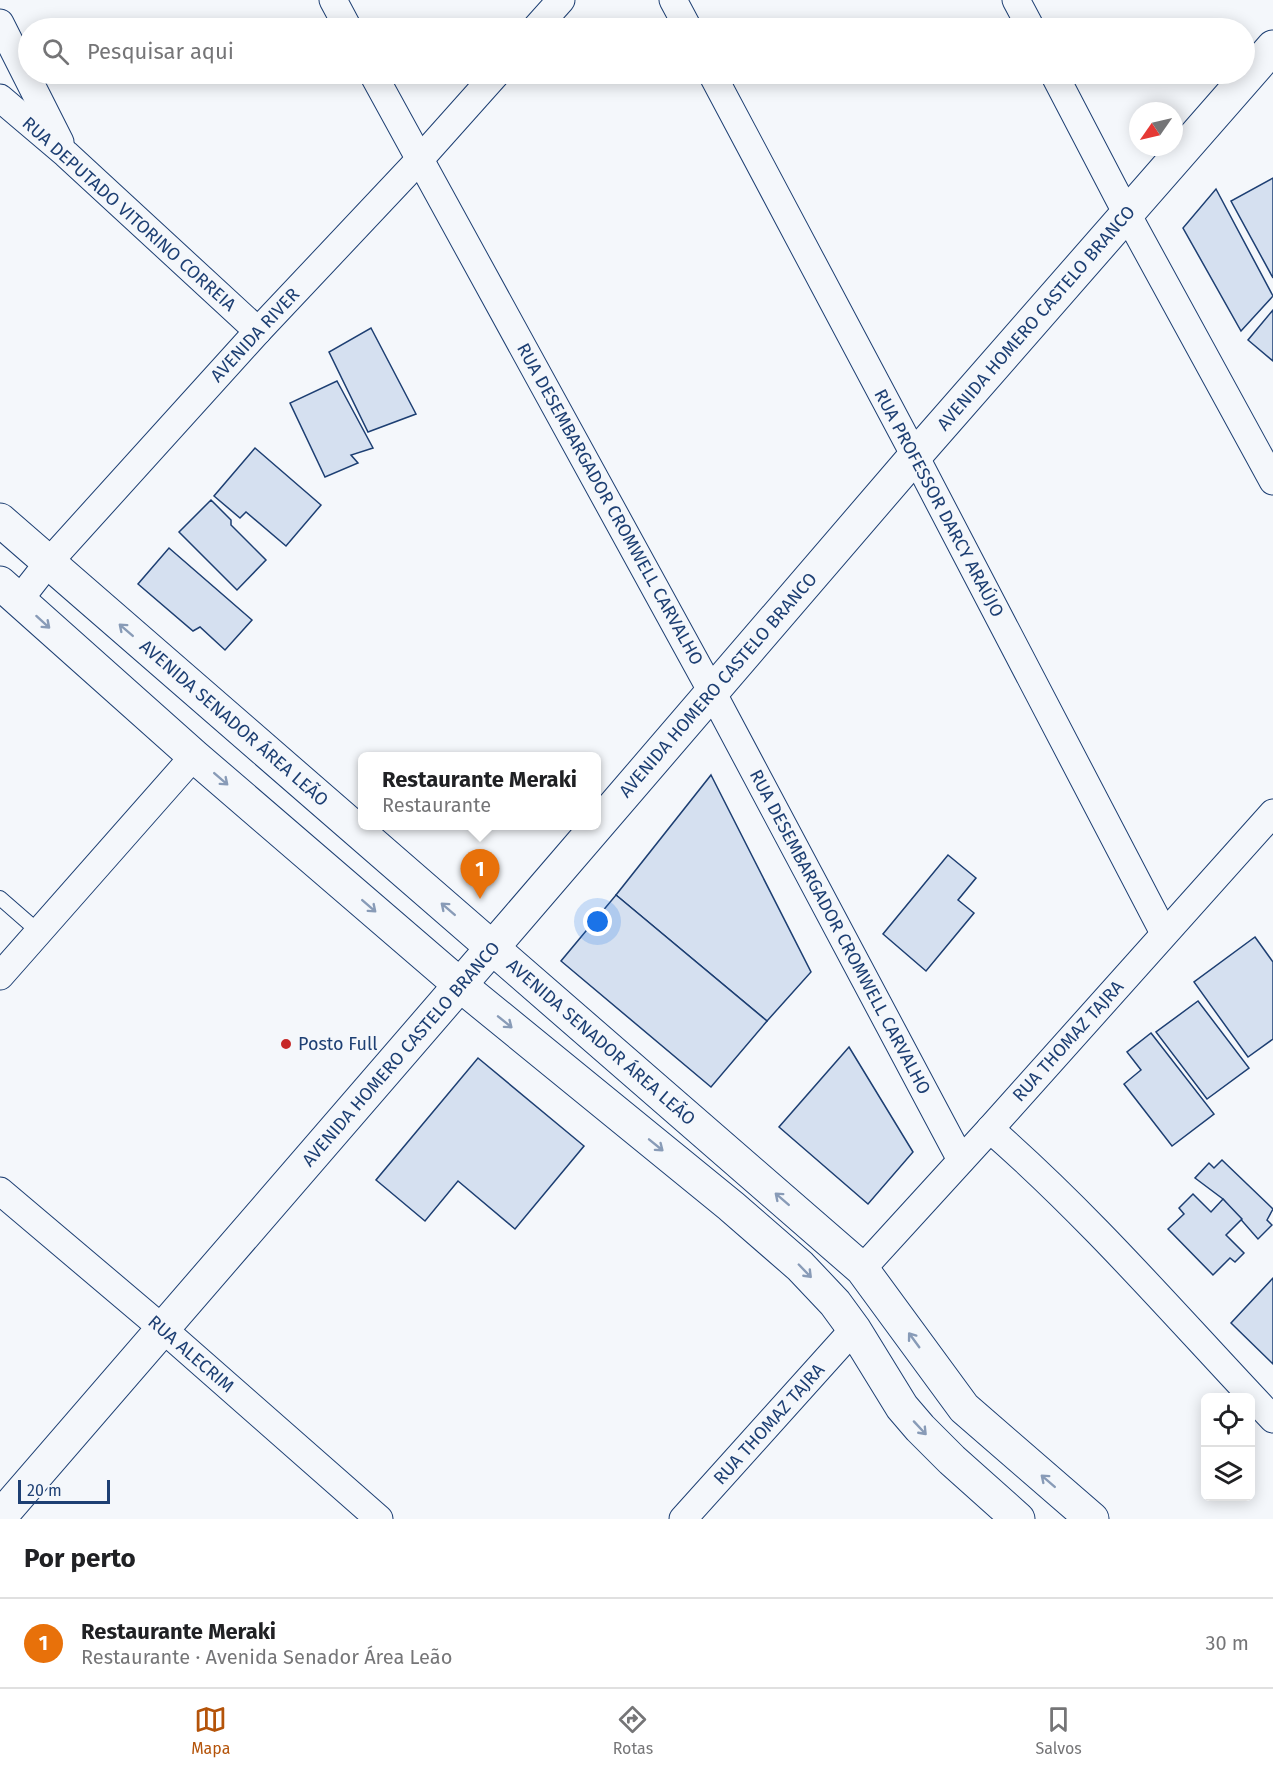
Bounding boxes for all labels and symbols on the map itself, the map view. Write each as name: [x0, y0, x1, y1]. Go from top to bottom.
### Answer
north arrow: [1129, 102, 1183, 156]
street label: RUA DEPUTADO VITORINO CORREIA: [18, 112, 241, 316]
street label: AVENIDA HOMERO CASTELO BRANCO: [932, 201, 1140, 435]
street label: AVENIDA RIVER: [206, 283, 304, 387]
street label: RUA DESEMBARGADOR CROMWELL CARVALHO: [512, 339, 708, 669]
street label: RUA PROFESSOR DARCY ARAÚJO: [869, 385, 1009, 621]
street label: AVENIDA HOMERO CASTELO BRANCO: [614, 568, 822, 802]
one-way arrow: [35, 615, 50, 629]
one-way arrow: [119, 623, 134, 637]
street label: AVENIDA SENADOR ÁREA LEÃO: [135, 634, 333, 811]
street label: RUA DESEMBARGADOR CROMWELL CARVALHO: [745, 766, 935, 1098]
one-way arrow: [213, 772, 228, 786]
pin: 1: [460, 850, 500, 899]
one-way arrow: [361, 899, 376, 913]
one-way arrow: [441, 902, 456, 916]
your location: [583, 907, 612, 936]
street label: AVENIDA HOMERO CASTELO BRANCO: [297, 937, 505, 1171]
street label: AVENIDA SENADOR ÁREA LEÃO: [502, 953, 700, 1130]
street label: RUA THOMAZ TAJRA: [1008, 975, 1129, 1106]
one-way arrow: [497, 1015, 512, 1029]
place label: Posto Full: [298, 1033, 378, 1055]
marker: Posto Full: [279, 1037, 293, 1051]
one-way arrow: [648, 1139, 664, 1152]
one-way arrow: [775, 1192, 790, 1206]
one-way arrow: [798, 1263, 812, 1278]
street label: RUA ALECRIM: [144, 1311, 238, 1397]
one-way arrow: [908, 1333, 920, 1349]
street label: RUA THOMAZ TAJRA: [709, 1358, 830, 1489]
one-way arrow: [913, 1420, 927, 1435]
one-way arrow: [1041, 1474, 1056, 1488]
scale bar: [18, 1477, 110, 1504]

